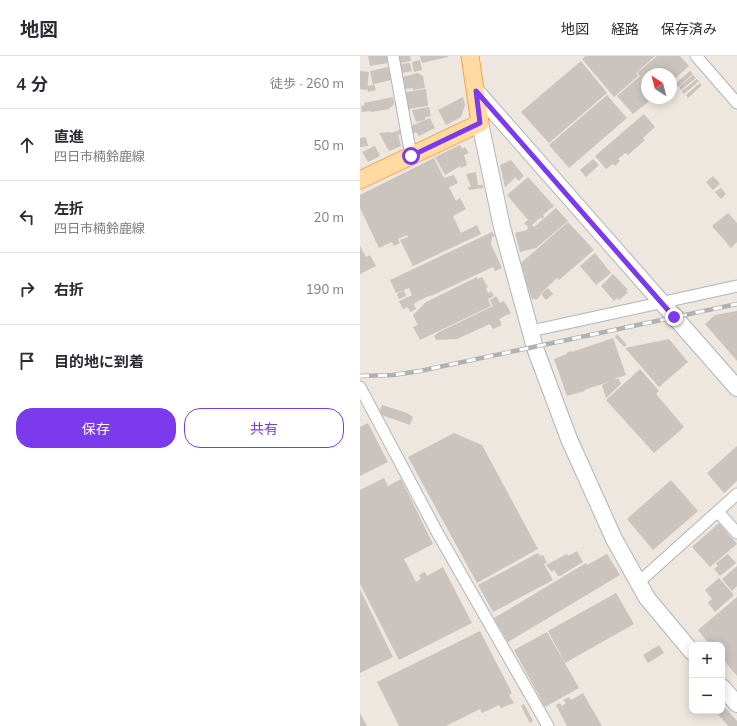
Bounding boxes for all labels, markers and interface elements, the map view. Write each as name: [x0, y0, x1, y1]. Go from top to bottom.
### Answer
text: 地図: [20, 17, 58, 41]
text: 地図: [561, 20, 589, 38]
text: 経路: [611, 20, 639, 38]
text: 保存済み: [661, 20, 717, 38]
north arrow: [641, 68, 677, 104]
text: 4 分: [16, 73, 48, 94]
text: 徒歩 · 260 m: [270, 75, 344, 91]
text: 直進: [54, 127, 84, 146]
icon: ahead: [16, 134, 38, 156]
text: 50 m: [314, 137, 344, 153]
route start: [402, 147, 420, 165]
text: 四日市楠鈴鹿線: [54, 148, 145, 164]
text: 左折: [54, 199, 84, 218]
icon: left: [16, 206, 38, 228]
text: 20 m: [314, 209, 344, 225]
text: 四日市楠鈴鹿線: [54, 220, 145, 236]
icon: right: [16, 278, 38, 300]
text: 右折: [54, 280, 84, 299]
text: 190 m: [306, 281, 344, 297]
route end: [665, 308, 683, 326]
icon: arrive: [16, 350, 38, 372]
text: 目的地に到着: [54, 352, 144, 371]
button: 保存: [16, 408, 176, 448]
button: 共有: [184, 408, 344, 448]
map controls: [689, 642, 725, 714]
button: +: [689, 642, 725, 678]
button: −: [689, 678, 725, 714]

